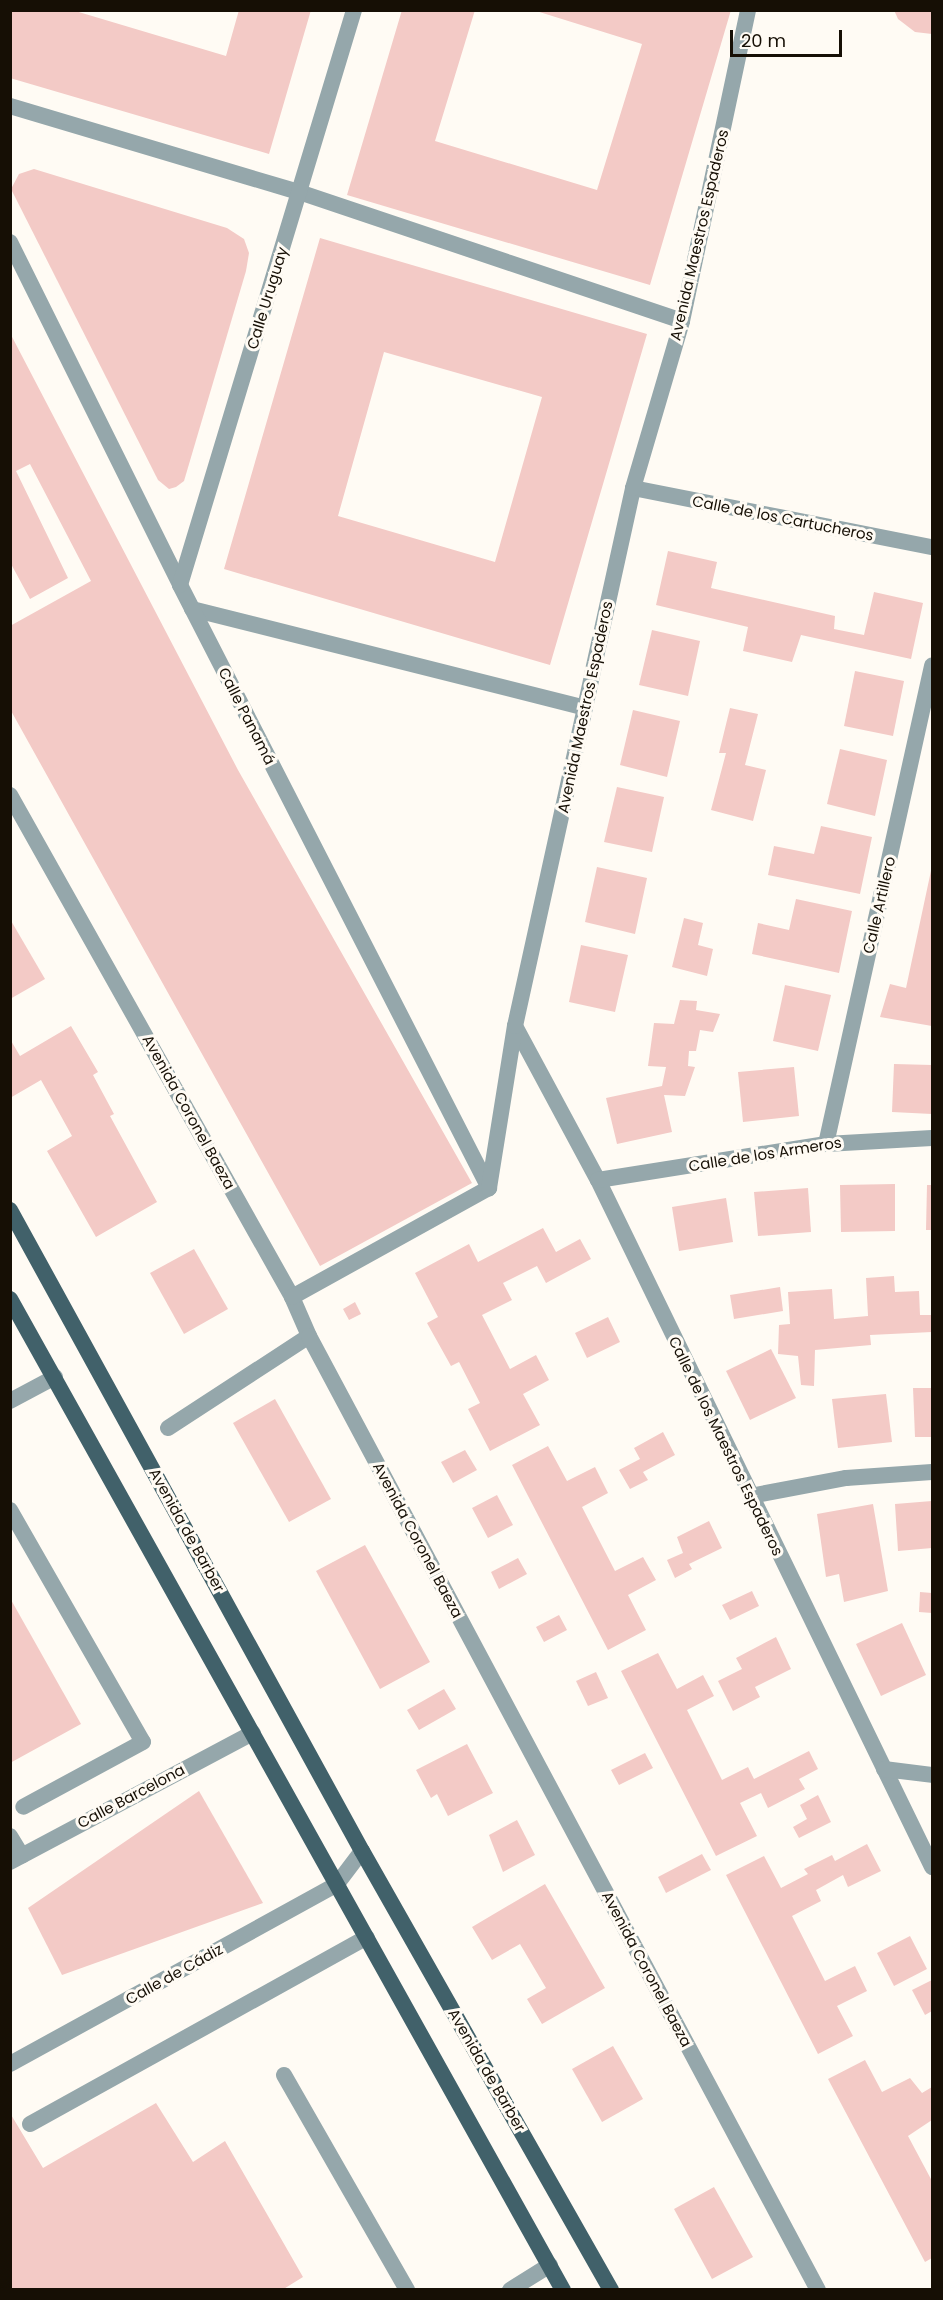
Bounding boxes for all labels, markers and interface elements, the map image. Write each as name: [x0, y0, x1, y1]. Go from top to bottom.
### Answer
scale bar: [733, 18, 846, 56]
text: 20 m: [741, 28, 786, 53]
street label: Avenida Maestros Espaderos: [666, 128, 732, 342]
street label: Calle Uruguay: [243, 245, 291, 351]
street label: Calle de los Cartucheros: [691, 492, 875, 544]
street label: Avenida Maestros Espaderos: [554, 599, 616, 815]
street label: Calle Panamá: [215, 664, 279, 768]
street label: Calle Artillero: [859, 855, 899, 955]
street label: Avenida Coronel Baeza: [139, 1032, 239, 1192]
street label: Calle de los Armeros: [687, 1133, 843, 1175]
street label: Calle de los Maestros Espaderos: [665, 1333, 787, 1559]
street label: Avenida Coronel Baeza: [369, 1459, 467, 1621]
street label: Avenida de Barber: [145, 1465, 229, 1595]
street label: Calle Barcelona: [74, 1760, 188, 1832]
street label: Avenida Coronel Baeza: [598, 1888, 696, 2050]
street label: Calle de Cádiz: [122, 1940, 226, 2008]
street label: Avenida de Barber: [445, 2005, 529, 2135]

